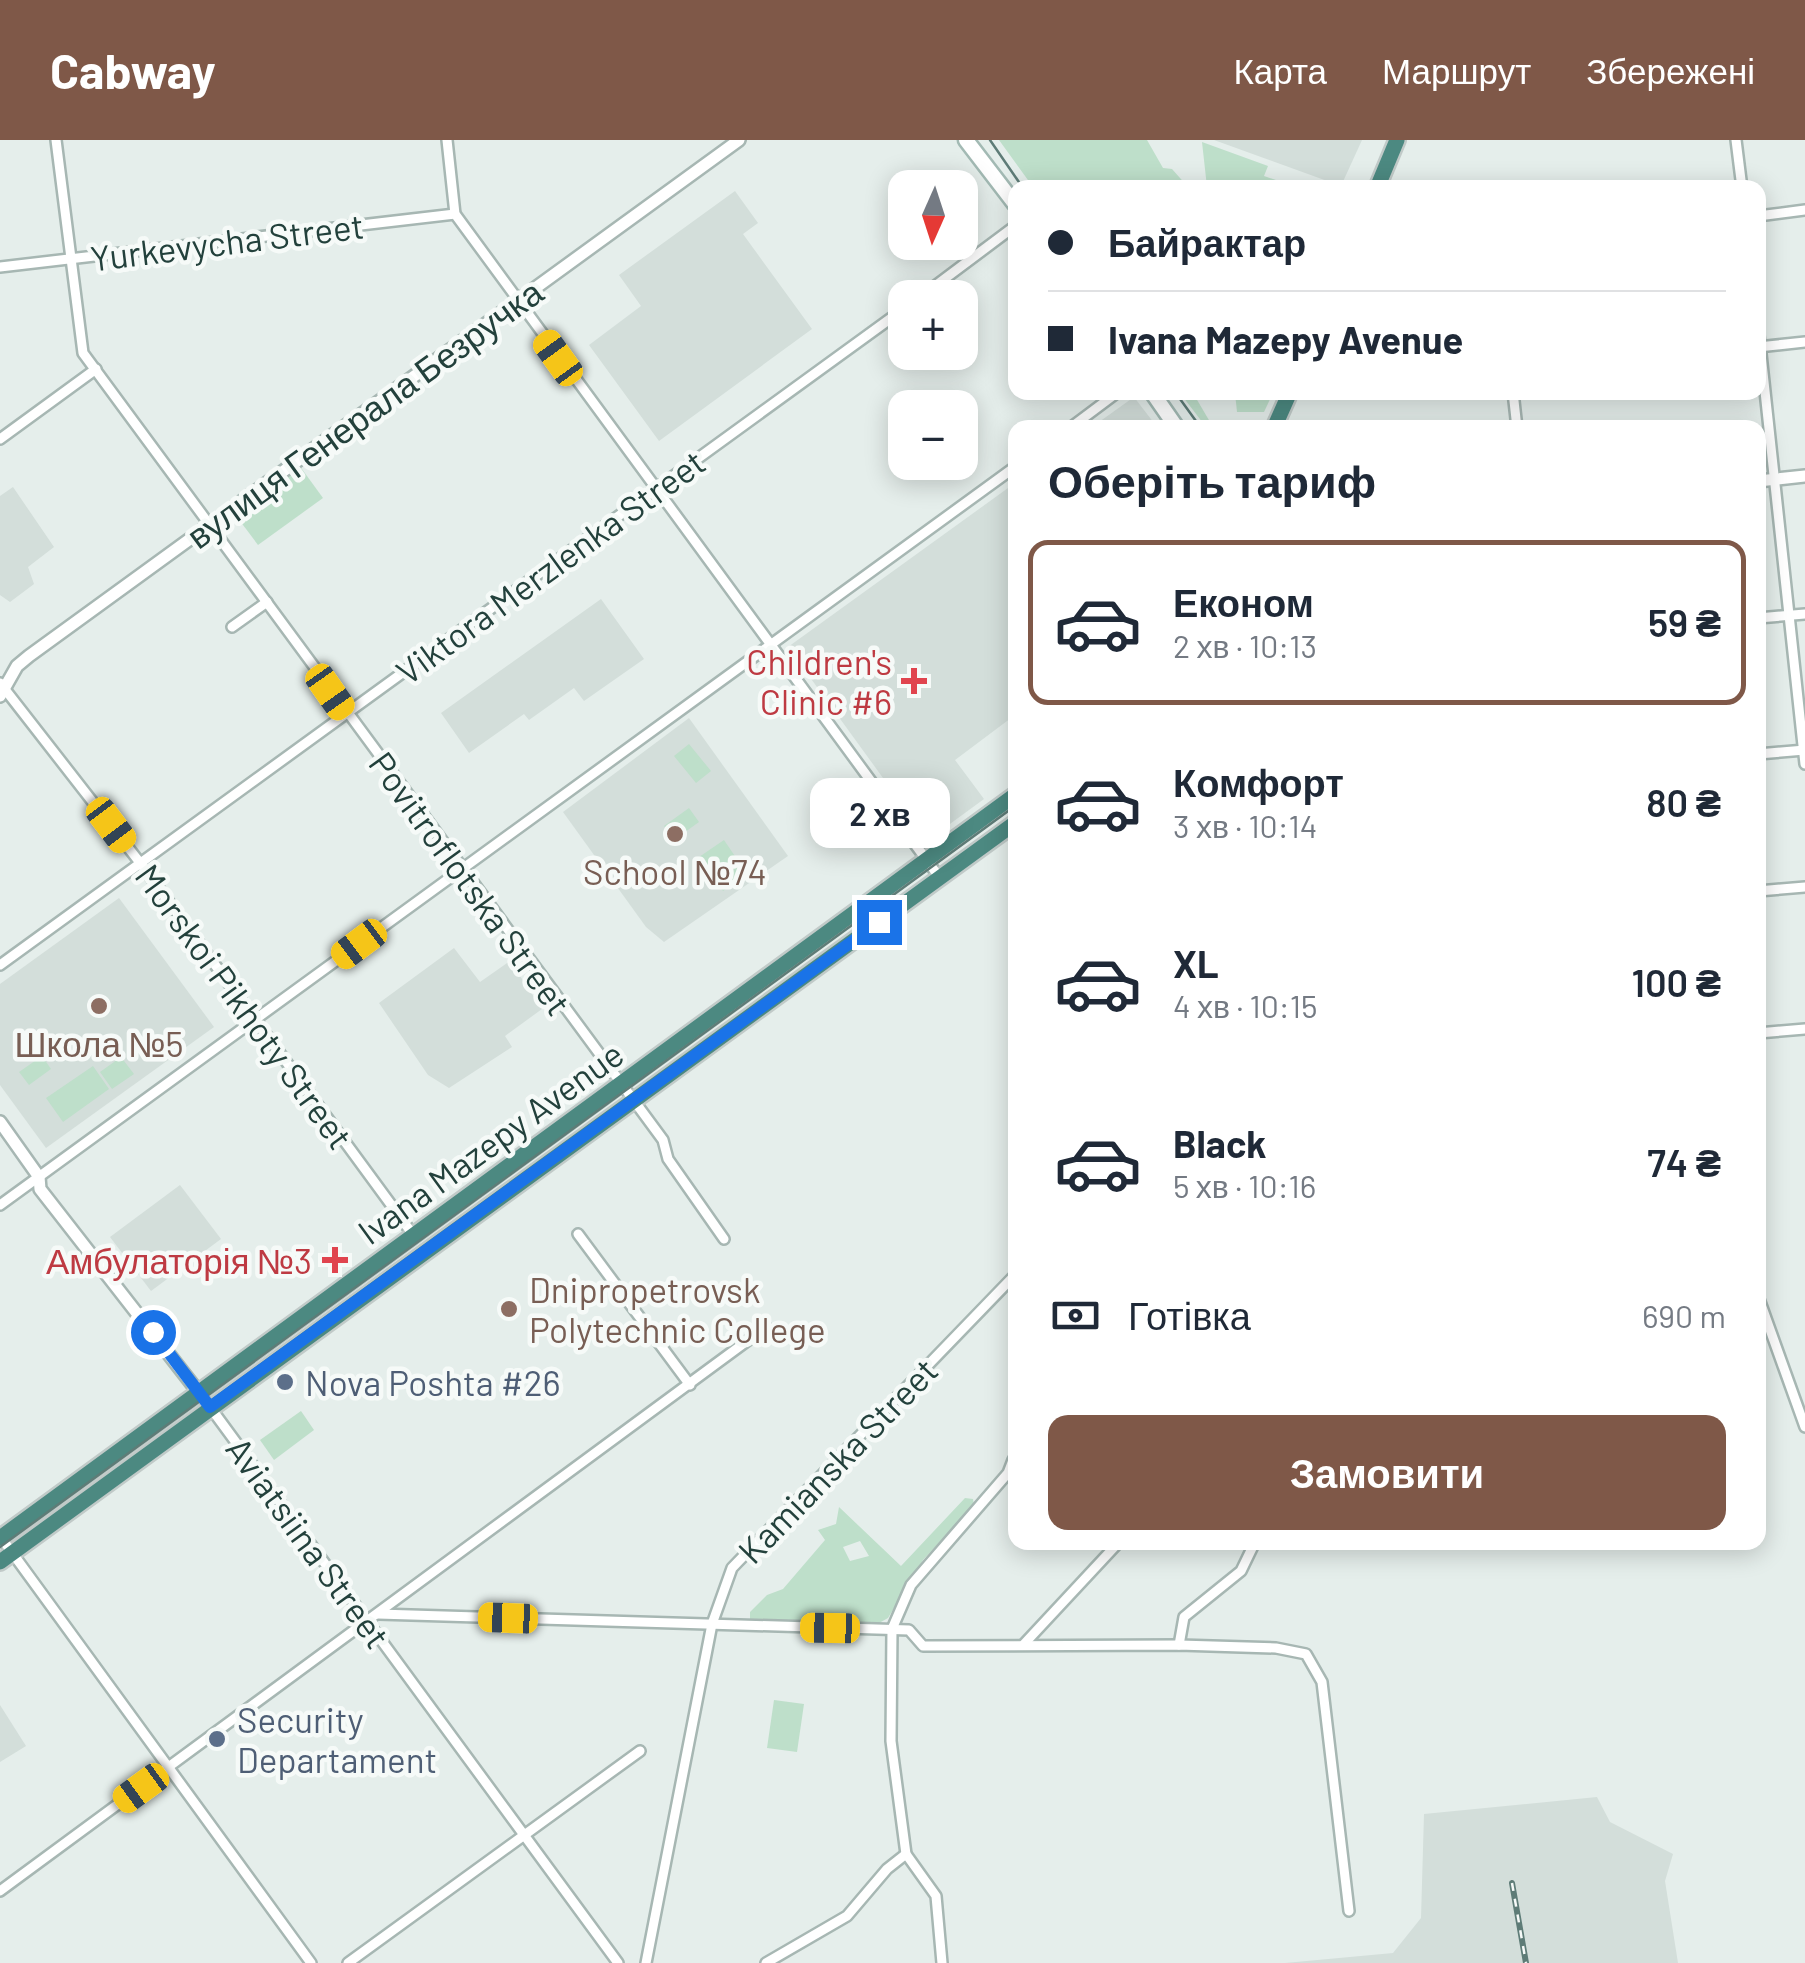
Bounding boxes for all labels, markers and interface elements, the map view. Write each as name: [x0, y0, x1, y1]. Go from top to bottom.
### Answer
text: Cabway: [50, 41, 216, 99]
text: Карта: [1233, 49, 1327, 91]
text: Маршрут: [1382, 49, 1531, 91]
text: Збережені: [1586, 49, 1755, 91]
north arrow: [888, 170, 978, 260]
map controls: [888, 170, 978, 480]
street label: Yurkevycha Street: [88, 203, 366, 279]
text: Байрактар: [1108, 219, 1306, 265]
street label: вулиця Генерала Безручка: [178, 270, 550, 556]
button: +: [888, 280, 978, 370]
text: Ivana Mazepy Avenue: [1108, 316, 1463, 362]
car: [528, 325, 588, 391]
button: −: [888, 390, 978, 480]
street label: Viktora Merzlenka Street: [387, 440, 713, 692]
text: Оберіть тариф: [1048, 453, 1376, 507]
icon: car: [1053, 578, 1143, 668]
text: Економ: [1173, 579, 1314, 625]
text: 59 ₴: [1648, 599, 1721, 645]
text: 2 хв · 10:13: [1173, 626, 1317, 664]
place label: Children's Clinic #6: [746, 640, 892, 722]
car: [301, 659, 359, 725]
marker: Children's Clinic #6: [901, 668, 927, 694]
street label: Povitroflotska Street: [361, 743, 581, 1023]
icon: car: [1053, 758, 1143, 848]
text: Комфорт: [1173, 759, 1344, 805]
callout: 2 хв: [809, 777, 949, 847]
text: 80 ₴: [1646, 779, 1721, 825]
car: [81, 792, 141, 858]
text: 2 хв: [849, 794, 911, 832]
text: 3 хв · 10:14: [1173, 806, 1317, 844]
marker: School №74: [664, 823, 686, 845]
place label: School №74: [583, 850, 767, 892]
street label: Morskoi Pikhoty Street: [128, 856, 362, 1156]
route end: [857, 900, 902, 945]
car: [326, 914, 392, 974]
icon: car: [1053, 938, 1143, 1028]
text: XL: [1173, 940, 1219, 986]
text: 100 ₴: [1631, 959, 1721, 1005]
text: 4 хв · 10:15: [1173, 986, 1317, 1024]
marker: Школа №5: [88, 995, 110, 1017]
place label: Школа №5: [15, 1022, 183, 1064]
street label: Ivana Mazepy Avenue: [349, 1032, 631, 1252]
icon: car: [1053, 1118, 1143, 1208]
text: Black: [1173, 1120, 1267, 1166]
text: 74 ₴: [1647, 1139, 1721, 1185]
text: 5 хв · 10:16: [1173, 1166, 1316, 1204]
place label: Амбулаторія №3: [46, 1239, 312, 1281]
marker: Амбулаторія №3: [322, 1247, 348, 1273]
place label: Dnipropetrovsk Polytechnic College: [529, 1268, 826, 1350]
icon: cash: [1048, 1288, 1103, 1343]
text: Готівка: [1128, 1292, 1251, 1338]
text: 690 m: [1642, 1296, 1726, 1334]
marker: Dnipropetrovsk Polytechnic College: [498, 1298, 520, 1320]
route start: [131, 1310, 176, 1355]
street label: Kamianska Street: [729, 1349, 945, 1571]
place label: Nova Poshta #26: [305, 1361, 561, 1403]
marker: Nova Poshta #26: [274, 1371, 296, 1393]
button: Замовити: [1048, 1415, 1726, 1530]
street label: Aviatsiina Street: [218, 1428, 400, 1656]
car: [477, 1602, 539, 1634]
car: [800, 1612, 860, 1644]
place label: Security Departament: [237, 1698, 437, 1780]
marker: Security Departament: [206, 1728, 228, 1750]
car: [108, 1758, 174, 1818]

